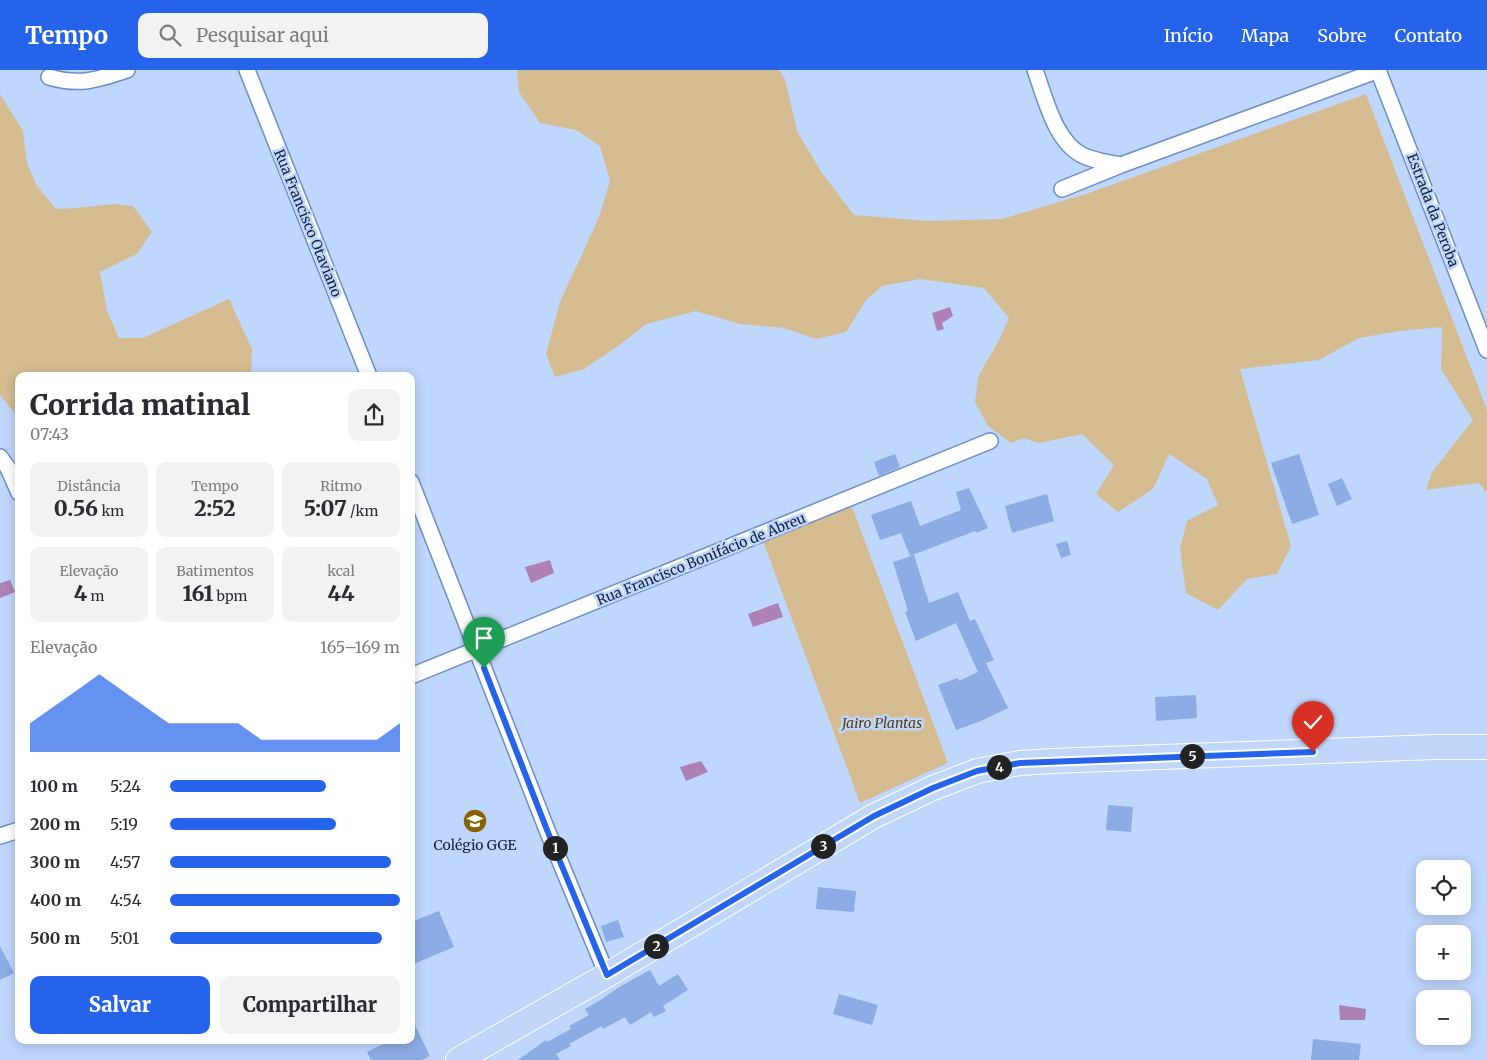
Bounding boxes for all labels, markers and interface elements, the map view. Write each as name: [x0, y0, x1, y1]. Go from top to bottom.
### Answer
search box: [138, 13, 488, 58]
text: Tempo: [25, 20, 108, 51]
icon: search: [156, 21, 184, 49]
text: Pesquisar aqui: [196, 23, 329, 47]
text: Início: [1164, 24, 1213, 47]
text: Mapa: [1241, 24, 1289, 47]
text: Sobre: [1317, 24, 1367, 47]
text: Contato: [1395, 24, 1462, 47]
street label: Rua Francisco Otaviano: [270, 146, 346, 300]
street label: Estrada da Peroba: [1403, 151, 1463, 270]
text: Corrida matinal: [30, 387, 250, 423]
button: share: [348, 389, 400, 441]
text: 07:43: [30, 424, 69, 444]
text: Distância: [57, 477, 121, 495]
text: Tempo: [191, 477, 239, 495]
text: Ritmo: [320, 477, 362, 495]
text: 0.56: [54, 495, 98, 522]
text: 2:52: [194, 495, 236, 522]
text: 5:07: [304, 495, 347, 522]
text: km: [98, 502, 124, 520]
text: /km: [347, 502, 378, 520]
street label: Rua Francisco Bonifácio de Abreu: [594, 509, 808, 609]
text: Elevação: [60, 562, 118, 580]
text: Batimentos: [176, 562, 254, 580]
text: kcal: [327, 562, 355, 580]
text: 4: [74, 580, 87, 607]
text: 161: [183, 580, 213, 607]
text: 44: [328, 580, 354, 607]
text: m: [87, 587, 104, 605]
text: bpm: [213, 587, 247, 605]
pin: [463, 617, 505, 668]
icon: arrive: [470, 624, 498, 652]
text: Elevação: [30, 637, 97, 657]
text: 165–169 m: [320, 637, 400, 657]
pin: [1292, 701, 1334, 752]
icon: check: [1299, 708, 1327, 736]
park label: Jairo Plantas: [840, 714, 922, 732]
pin: 5: [1180, 744, 1204, 768]
text: 5: [1188, 747, 1197, 765]
pin: 4: [986, 754, 1012, 780]
text: 4: [995, 758, 1004, 776]
text: 100 m: [30, 776, 78, 796]
text: 5:24: [110, 776, 141, 796]
school or university icon: Colégio GGE: [462, 808, 488, 834]
text: 200 m: [30, 814, 80, 834]
text: 5:19: [110, 814, 138, 834]
pin: 3: [810, 834, 836, 858]
place label: Colégio GGE: [434, 836, 517, 854]
pin: 1: [542, 836, 568, 860]
text: 3: [819, 837, 828, 855]
text: 1: [552, 839, 559, 857]
text: 300 m: [30, 852, 80, 872]
text: 4:57: [110, 852, 140, 872]
map controls: [1416, 860, 1471, 1045]
button: locate: [1416, 860, 1471, 915]
text: 400 m: [30, 890, 81, 910]
text: 4:54: [110, 890, 142, 910]
button: +: [1416, 925, 1471, 980]
text: 500 m: [30, 928, 80, 948]
text: 5:01: [110, 928, 139, 948]
pin: 2: [644, 934, 668, 958]
text: 2: [652, 937, 661, 955]
button: Salvar: [30, 976, 210, 1034]
button: Compartilhar: [220, 976, 400, 1034]
button: −: [1416, 990, 1471, 1045]

